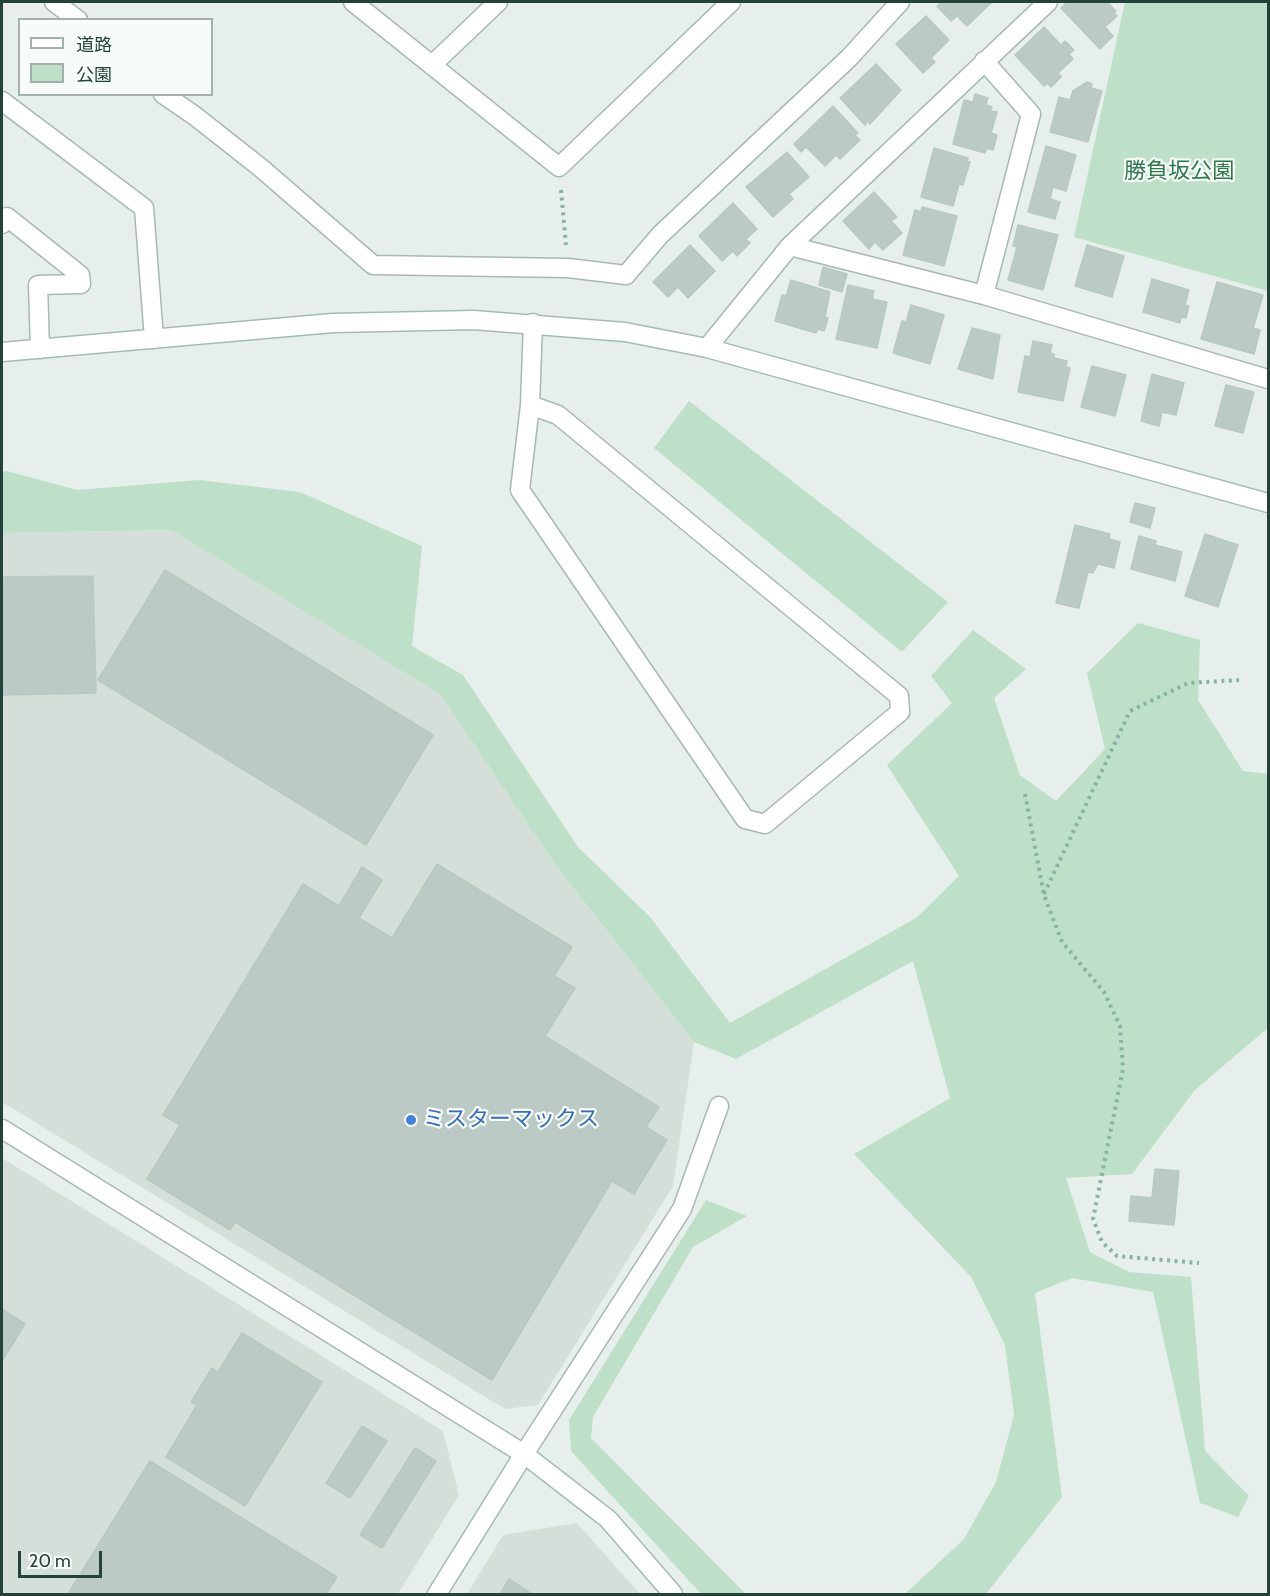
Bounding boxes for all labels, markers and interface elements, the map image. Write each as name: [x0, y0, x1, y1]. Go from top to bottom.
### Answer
legend: [18, 18, 213, 96]
text: 道路: [76, 34, 112, 56]
text: 公園: [76, 64, 112, 86]
park label: 勝負坂公園: [1124, 159, 1234, 185]
place label: ミスターマックス: [423, 1107, 599, 1133]
marker: ミスターマックス: [404, 1113, 418, 1127]
scale bar: [21, 1539, 105, 1577]
text: 20 m: [29, 1550, 71, 1572]

